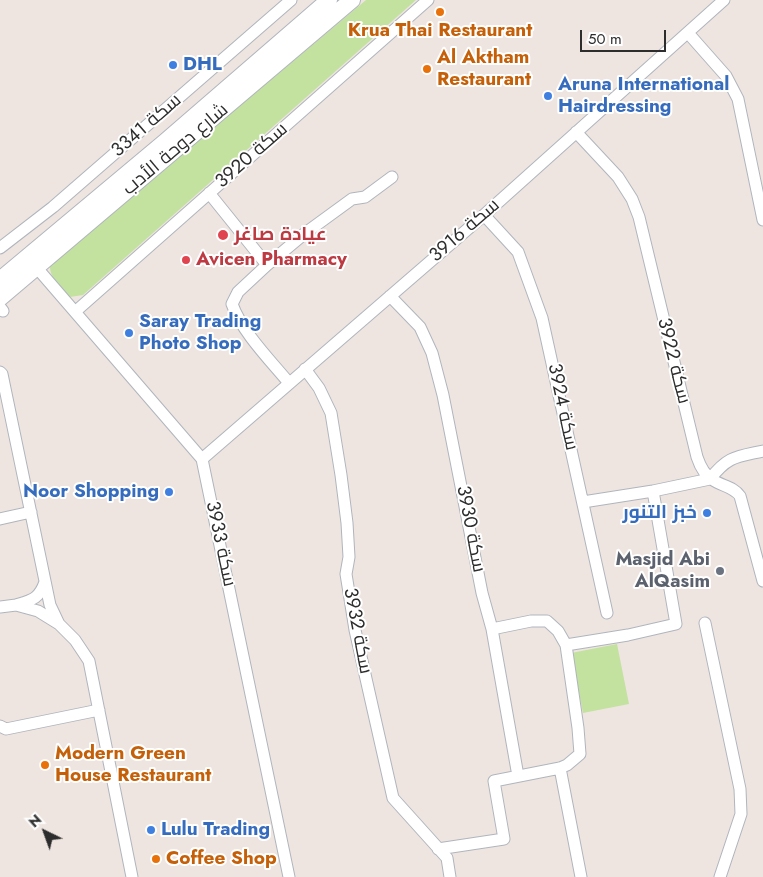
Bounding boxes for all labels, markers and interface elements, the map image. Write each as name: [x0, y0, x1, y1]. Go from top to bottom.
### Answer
marker: Krua Thai Restaurant: [434, 6, 446, 18]
place label: Krua Thai Restaurant: [348, 20, 532, 42]
scale bar: [583, 20, 669, 52]
text: 50 m: [588, 28, 622, 50]
place label: Al Aktham Restaurant: [437, 47, 531, 91]
place label: DHL: [183, 54, 222, 76]
marker: DHL: [167, 59, 179, 71]
marker: Al Aktham Restaurant: [421, 63, 433, 75]
place label: Aruna International Hairdressing: [558, 74, 729, 118]
street label: سكة 3341: [107, 89, 187, 163]
marker: Aruna International Hairdressing: [542, 90, 554, 102]
street label: شارع دوحة الأدب: [119, 99, 233, 201]
street label: سكة 3920: [211, 118, 293, 194]
street label: سكة 3916: [425, 194, 505, 268]
place label: عيادة صاغر: [234, 224, 327, 246]
marker: عيادة صاغر: [216, 228, 230, 242]
place label: Avicen Pharmacy: [196, 249, 347, 271]
marker: Avicen Pharmacy: [180, 254, 192, 266]
place label: Saray Trading Photo Shop: [139, 311, 261, 355]
street label: سكة 3922: [651, 316, 695, 406]
marker: Saray Trading Photo Shop: [123, 327, 135, 339]
street label: سكة 3924: [542, 362, 582, 452]
place label: Noor Shopping: [23, 481, 159, 503]
street label: سكة 3930: [450, 484, 490, 574]
marker: Noor Shopping: [163, 486, 175, 498]
street label: سكة 3933: [200, 499, 240, 589]
place label: خبز التنور: [623, 502, 697, 524]
marker: خبز التنور: [701, 507, 713, 519]
place label: Masjid Abi AlQasim: [615, 549, 710, 593]
marker: Masjid Abi AlQasim: [714, 565, 726, 577]
street label: سكة 3932: [337, 586, 377, 676]
place label: Modern Green House Restaurant: [55, 743, 211, 787]
marker: Modern Green House Restaurant: [39, 759, 51, 771]
north arrow: [20, 807, 70, 857]
text: N: [24, 810, 46, 832]
place label: Lulu Trading: [161, 819, 270, 841]
marker: Lulu Trading: [145, 824, 157, 836]
place label: Coffee Shop: [166, 848, 277, 870]
marker: Coffee Shop: [150, 853, 162, 865]

